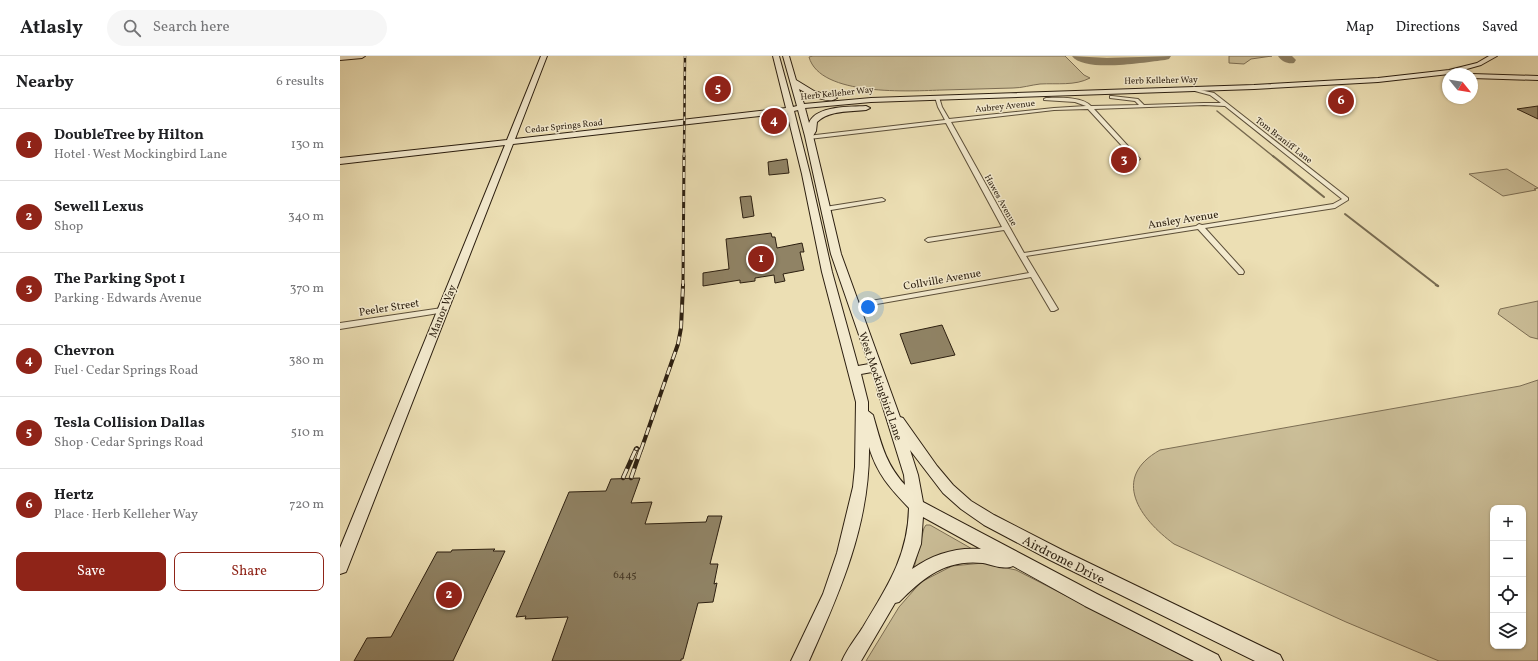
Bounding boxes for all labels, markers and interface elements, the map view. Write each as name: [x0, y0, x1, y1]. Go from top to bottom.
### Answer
search box: [107, 10, 387, 46]
text: Atlasly: [20, 15, 83, 41]
icon: search: [121, 17, 143, 39]
text: Search here: [153, 17, 230, 38]
text: Map: [1346, 18, 1374, 37]
text: Directions: [1396, 18, 1460, 37]
text: Saved: [1482, 18, 1518, 37]
north arrow: [1442, 68, 1478, 104]
text: Nearby: [16, 71, 74, 94]
text: 6 results: [276, 73, 324, 91]
street label: Herb Kelleher Way: [1124, 73, 1198, 88]
pin: 5: [705, 74, 731, 104]
street label: Herb Kelleher Way: [800, 83, 874, 104]
pin: 6: [1328, 86, 1354, 116]
street label: Aubrey Avenue: [975, 97, 1036, 116]
pin: 4: [761, 106, 787, 136]
street label: Tom Braniff Lane: [1253, 114, 1315, 167]
street label: Cedar Springs Road: [525, 116, 603, 137]
text: DoubleTree by Hilton: [54, 125, 204, 146]
text: 1: [26, 136, 32, 154]
text: 130 m: [291, 136, 324, 154]
pin: 3: [1111, 145, 1137, 175]
text: Hotel · West Mockingbird Lane: [54, 146, 227, 164]
street label: Hawes Avenue: [981, 172, 1020, 228]
text: Sewell Lexus: [54, 197, 144, 218]
text: 2: [26, 208, 32, 226]
text: 340 m: [288, 208, 324, 226]
street label: Ansley Avenue: [1147, 208, 1220, 233]
text: Shop: [54, 218, 83, 236]
pin: 1: [748, 244, 774, 274]
street label: Collville Avenue: [902, 266, 982, 295]
text: The Parking Spot 1: [54, 269, 185, 290]
text: 3: [26, 280, 32, 298]
text: 370 m: [290, 280, 324, 298]
street label: Manor Way: [426, 283, 461, 340]
text: Parking · Edwards Avenue: [54, 290, 202, 308]
street label: Peeler Street: [358, 296, 421, 321]
your location: [858, 297, 878, 317]
street label: West Mockingbird Lane: [854, 330, 905, 443]
text: Chevron: [54, 341, 115, 362]
text: 4: [25, 352, 33, 370]
text: 380 m: [289, 352, 324, 370]
text: Fuel · Cedar Springs Road: [54, 362, 198, 380]
text: Tesla Collision Dallas: [54, 413, 205, 434]
text: 5: [26, 424, 32, 442]
text: 510 m: [291, 424, 324, 442]
text: Shop · Cedar Springs Road: [54, 434, 203, 452]
text: Hertz: [54, 485, 94, 506]
text: 6: [25, 496, 33, 514]
text: 720 m: [289, 496, 324, 514]
map controls: [1490, 505, 1526, 649]
button: +: [1490, 505, 1526, 541]
text: Place · Herb Kelleher Way: [54, 506, 198, 524]
street label: Airdrome Drive: [1019, 532, 1107, 589]
button: −: [1490, 541, 1526, 577]
button: Save: [16, 552, 166, 591]
button: Share: [174, 552, 324, 591]
house number: 6445: [613, 568, 637, 583]
button: locate: [1490, 577, 1526, 613]
pin: 2: [436, 580, 462, 610]
button: layers: [1490, 613, 1526, 649]

